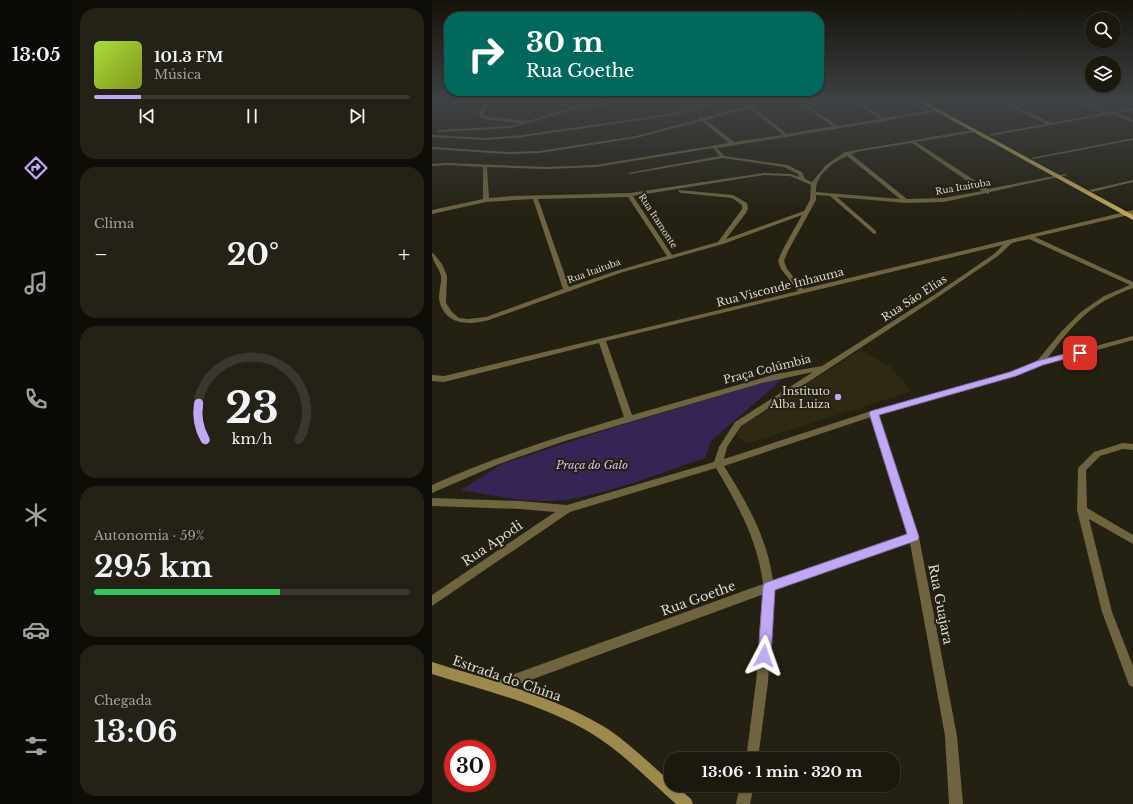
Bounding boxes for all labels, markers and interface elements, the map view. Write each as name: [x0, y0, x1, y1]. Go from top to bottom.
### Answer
map controls: [1085, 12, 1121, 92]
button: search: [1085, 12, 1121, 48]
text: 30 m: [526, 25, 603, 60]
icon: right: [460, 28, 512, 80]
text: 13:05: [12, 44, 60, 66]
text: 101.3 FM: [154, 47, 223, 66]
button: layers: [1085, 56, 1121, 92]
text: Rua Goethe: [526, 60, 634, 82]
text: Música: [154, 66, 201, 83]
icon: previous: [136, 105, 158, 127]
icon: pause: [241, 105, 263, 127]
icon: next: [346, 105, 368, 127]
icon: directions: [22, 154, 50, 182]
street label: Rua Itaituba: [934, 176, 991, 197]
street label: Rua Itamonte: [637, 191, 680, 250]
text: Clima: [94, 215, 134, 232]
text: 20°: [227, 236, 279, 273]
text: −: [94, 241, 108, 268]
text: +: [398, 241, 410, 268]
street label: Rua Itaituba: [566, 256, 622, 285]
street label: Rua Visconde Inhauma: [715, 264, 846, 310]
icon: music: [22, 269, 50, 297]
street label: Rua Sāo Elias: [879, 272, 949, 324]
pin: [1063, 336, 1097, 370]
icon: arrive: [1069, 342, 1091, 364]
street label: Praça Colúmbia: [722, 351, 813, 387]
text: 23: [225, 383, 279, 434]
place label: Instituto Alba Luiza: [769, 384, 831, 411]
icon: phone: [22, 385, 50, 413]
marker: Instituto Alba Luiza: [833, 392, 843, 402]
text: km/h: [232, 430, 272, 448]
park label: Praça do Galo: [555, 458, 628, 472]
icon: climate: [22, 501, 50, 529]
street label: Rua Apodi: [459, 517, 526, 570]
text: Autonomia · 59%: [94, 527, 205, 544]
text: 295 km: [94, 548, 213, 585]
street label: Rua Guajara: [924, 562, 957, 647]
street label: Rua Goethe: [658, 577, 738, 620]
icon: car: [22, 616, 50, 644]
position arrow: [743, 635, 785, 677]
street label: Estrada do China: [450, 652, 564, 705]
text: Chegada: [94, 692, 152, 709]
text: 13:06: [94, 713, 178, 750]
icon: filters: [22, 732, 50, 760]
speed limit sign: 30: [444, 740, 496, 792]
text: 13:06 · 1 min · 320 m: [702, 762, 862, 781]

